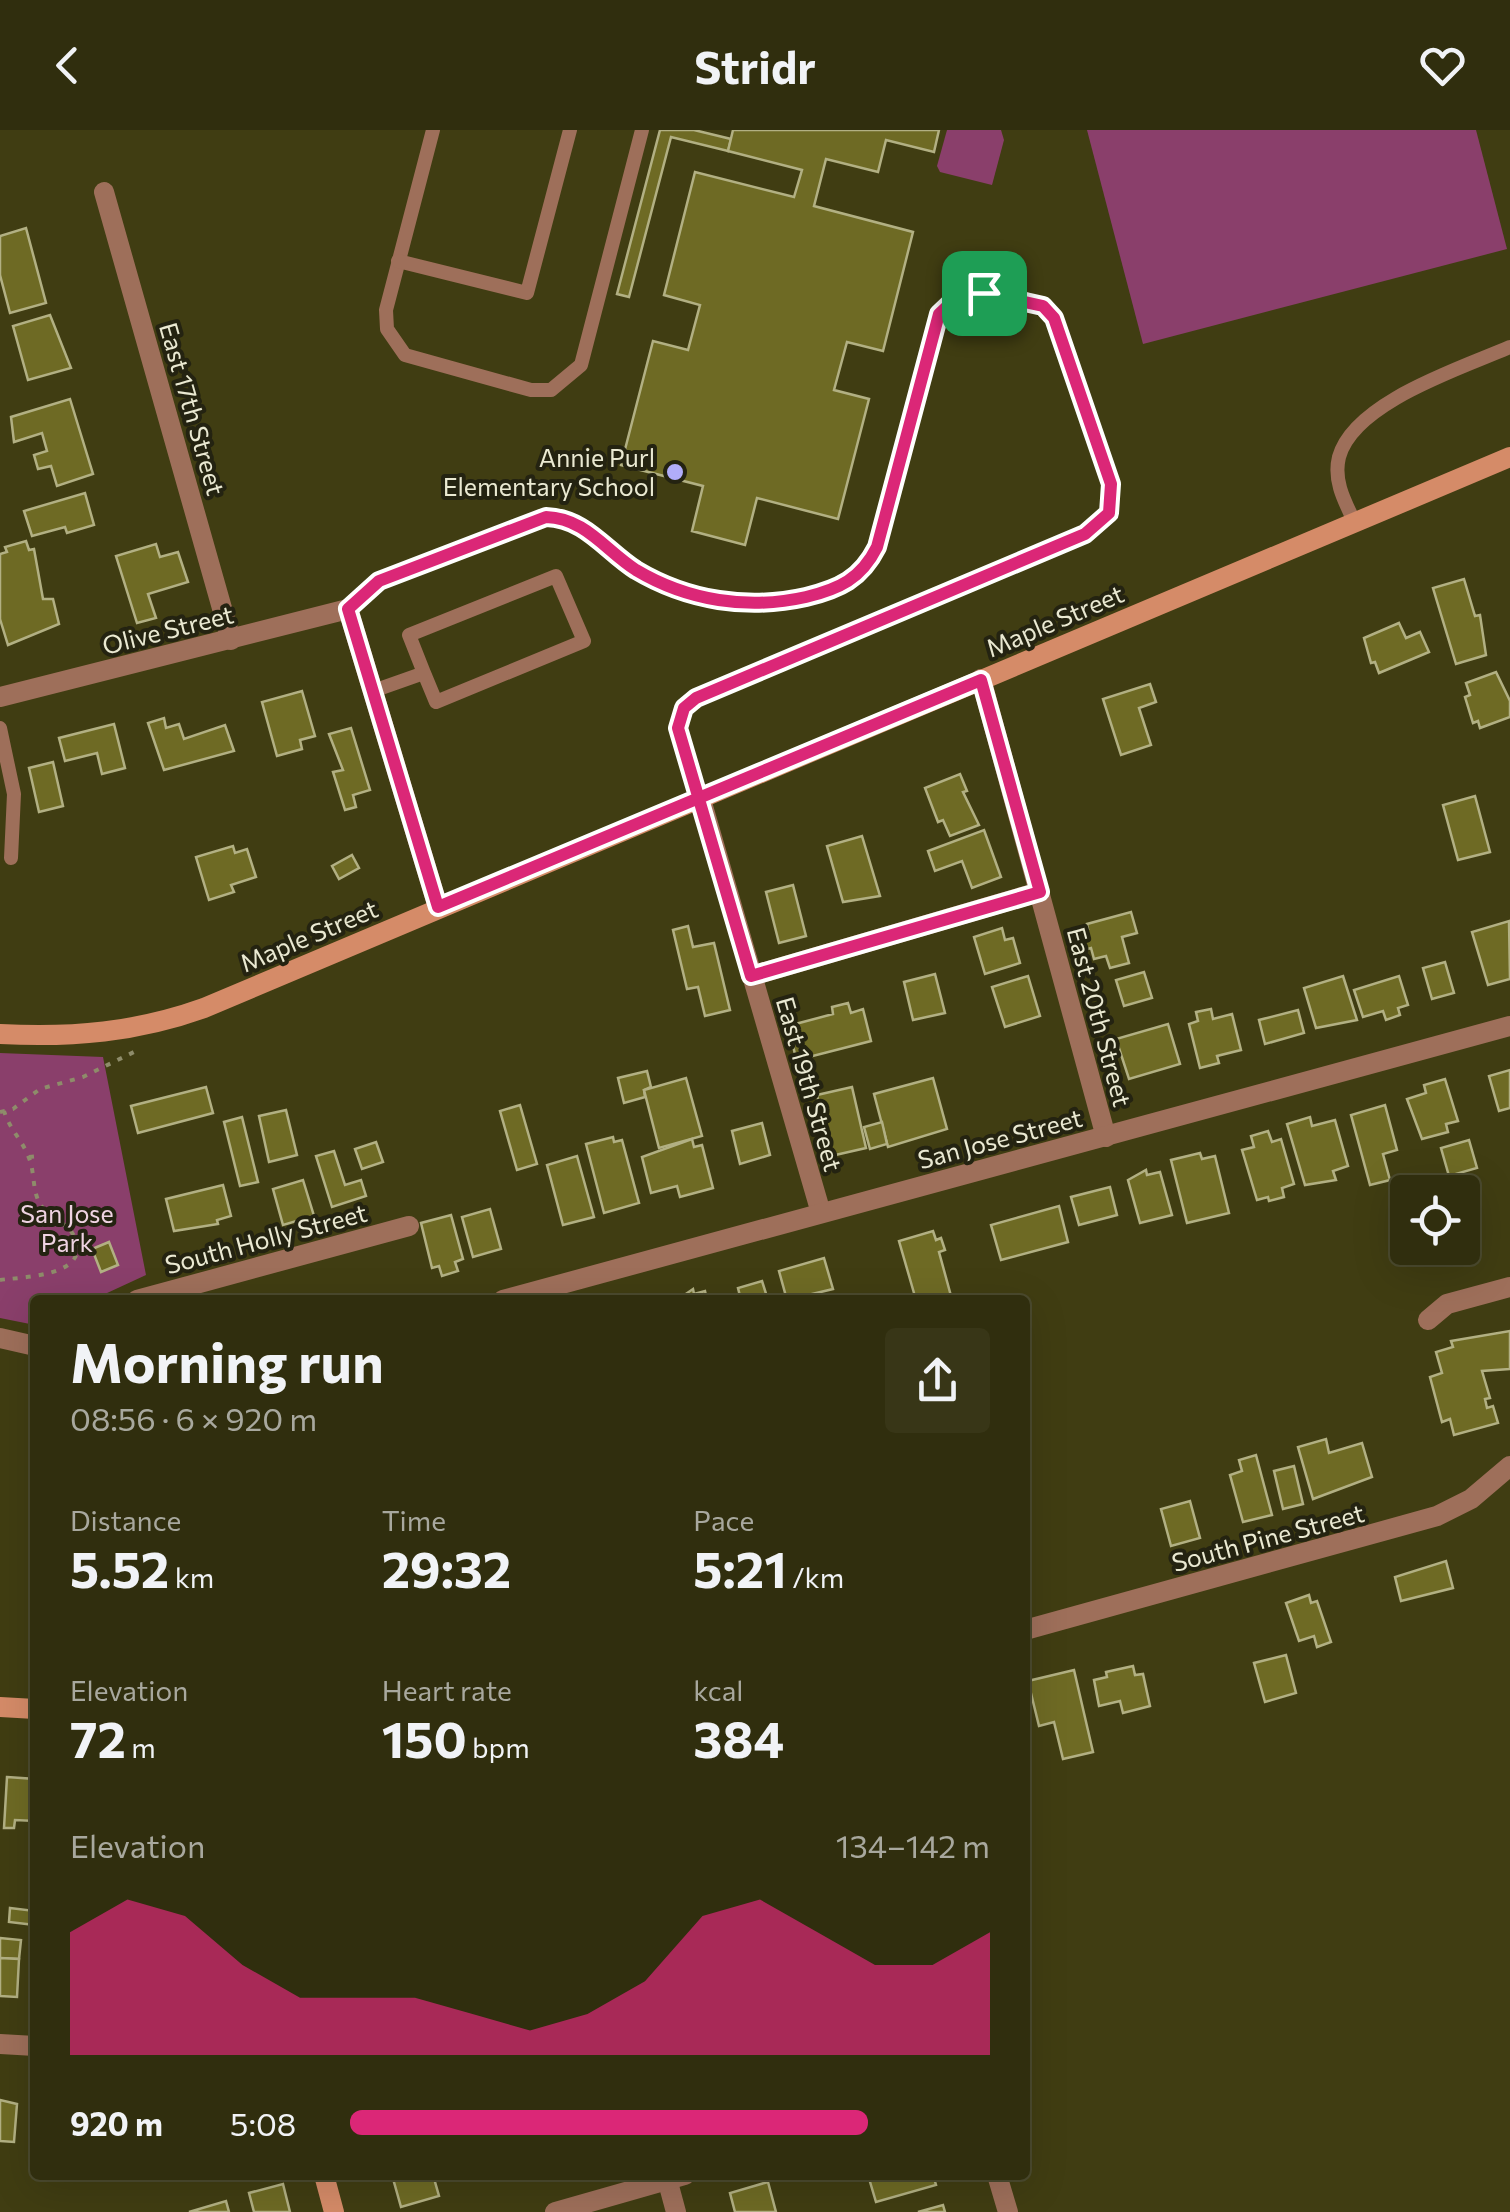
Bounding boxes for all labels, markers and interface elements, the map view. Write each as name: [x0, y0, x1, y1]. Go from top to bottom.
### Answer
icon: back: [40, 38, 95, 93]
text: Stridr: [694, 38, 816, 93]
icon: heart: [1415, 38, 1470, 93]
pin: [942, 251, 1027, 336]
icon: arrive: [957, 266, 1012, 321]
street label: East 17th Street: [154, 319, 232, 498]
place label: Annie Purl Elementary School: [443, 442, 655, 501]
marker: Annie Purl Elementary School: [664, 461, 686, 483]
street label: Maple Street: [981, 578, 1128, 663]
street label: Olive Street: [99, 598, 237, 660]
street label: Maple Street: [235, 893, 382, 978]
street label: East 20th Street: [1062, 924, 1138, 1110]
street label: East 19th Street: [771, 993, 849, 1174]
street label: San Jose Street: [914, 1102, 1085, 1174]
map controls: [1390, 1175, 1480, 1265]
button: locate: [1390, 1175, 1480, 1265]
street label: South Holly Street: [162, 1197, 370, 1279]
park label: San Jose Park: [20, 1198, 114, 1257]
text: Morning run: [70, 1327, 384, 1394]
button: share: [885, 1328, 990, 1433]
text: 08:56 · 6 × 920 m: [70, 1398, 317, 1438]
street label: South Pine Street: [1168, 1497, 1367, 1577]
text: Distance: [70, 1503, 181, 1537]
text: Time: [382, 1503, 446, 1537]
text: Pace: [693, 1503, 754, 1537]
text: 5.52: [70, 1537, 169, 1598]
text: 29:32: [382, 1537, 511, 1598]
text: 5:21: [693, 1537, 787, 1598]
text: km: [169, 1560, 214, 1594]
text: /km: [787, 1560, 844, 1594]
text: Elevation: [70, 1673, 188, 1707]
text: Heart rate: [382, 1673, 512, 1707]
text: kcal: [693, 1673, 743, 1707]
text: 72: [70, 1707, 126, 1768]
text: 150: [382, 1707, 467, 1768]
text: 384: [693, 1707, 784, 1768]
text: m: [126, 1730, 156, 1764]
text: bpm: [467, 1730, 530, 1764]
text: Elevation: [70, 1825, 205, 1865]
text: 134–142 m: [836, 1825, 990, 1865]
text: 920 m: [70, 2103, 163, 2143]
text: 5:08: [230, 2103, 296, 2143]

